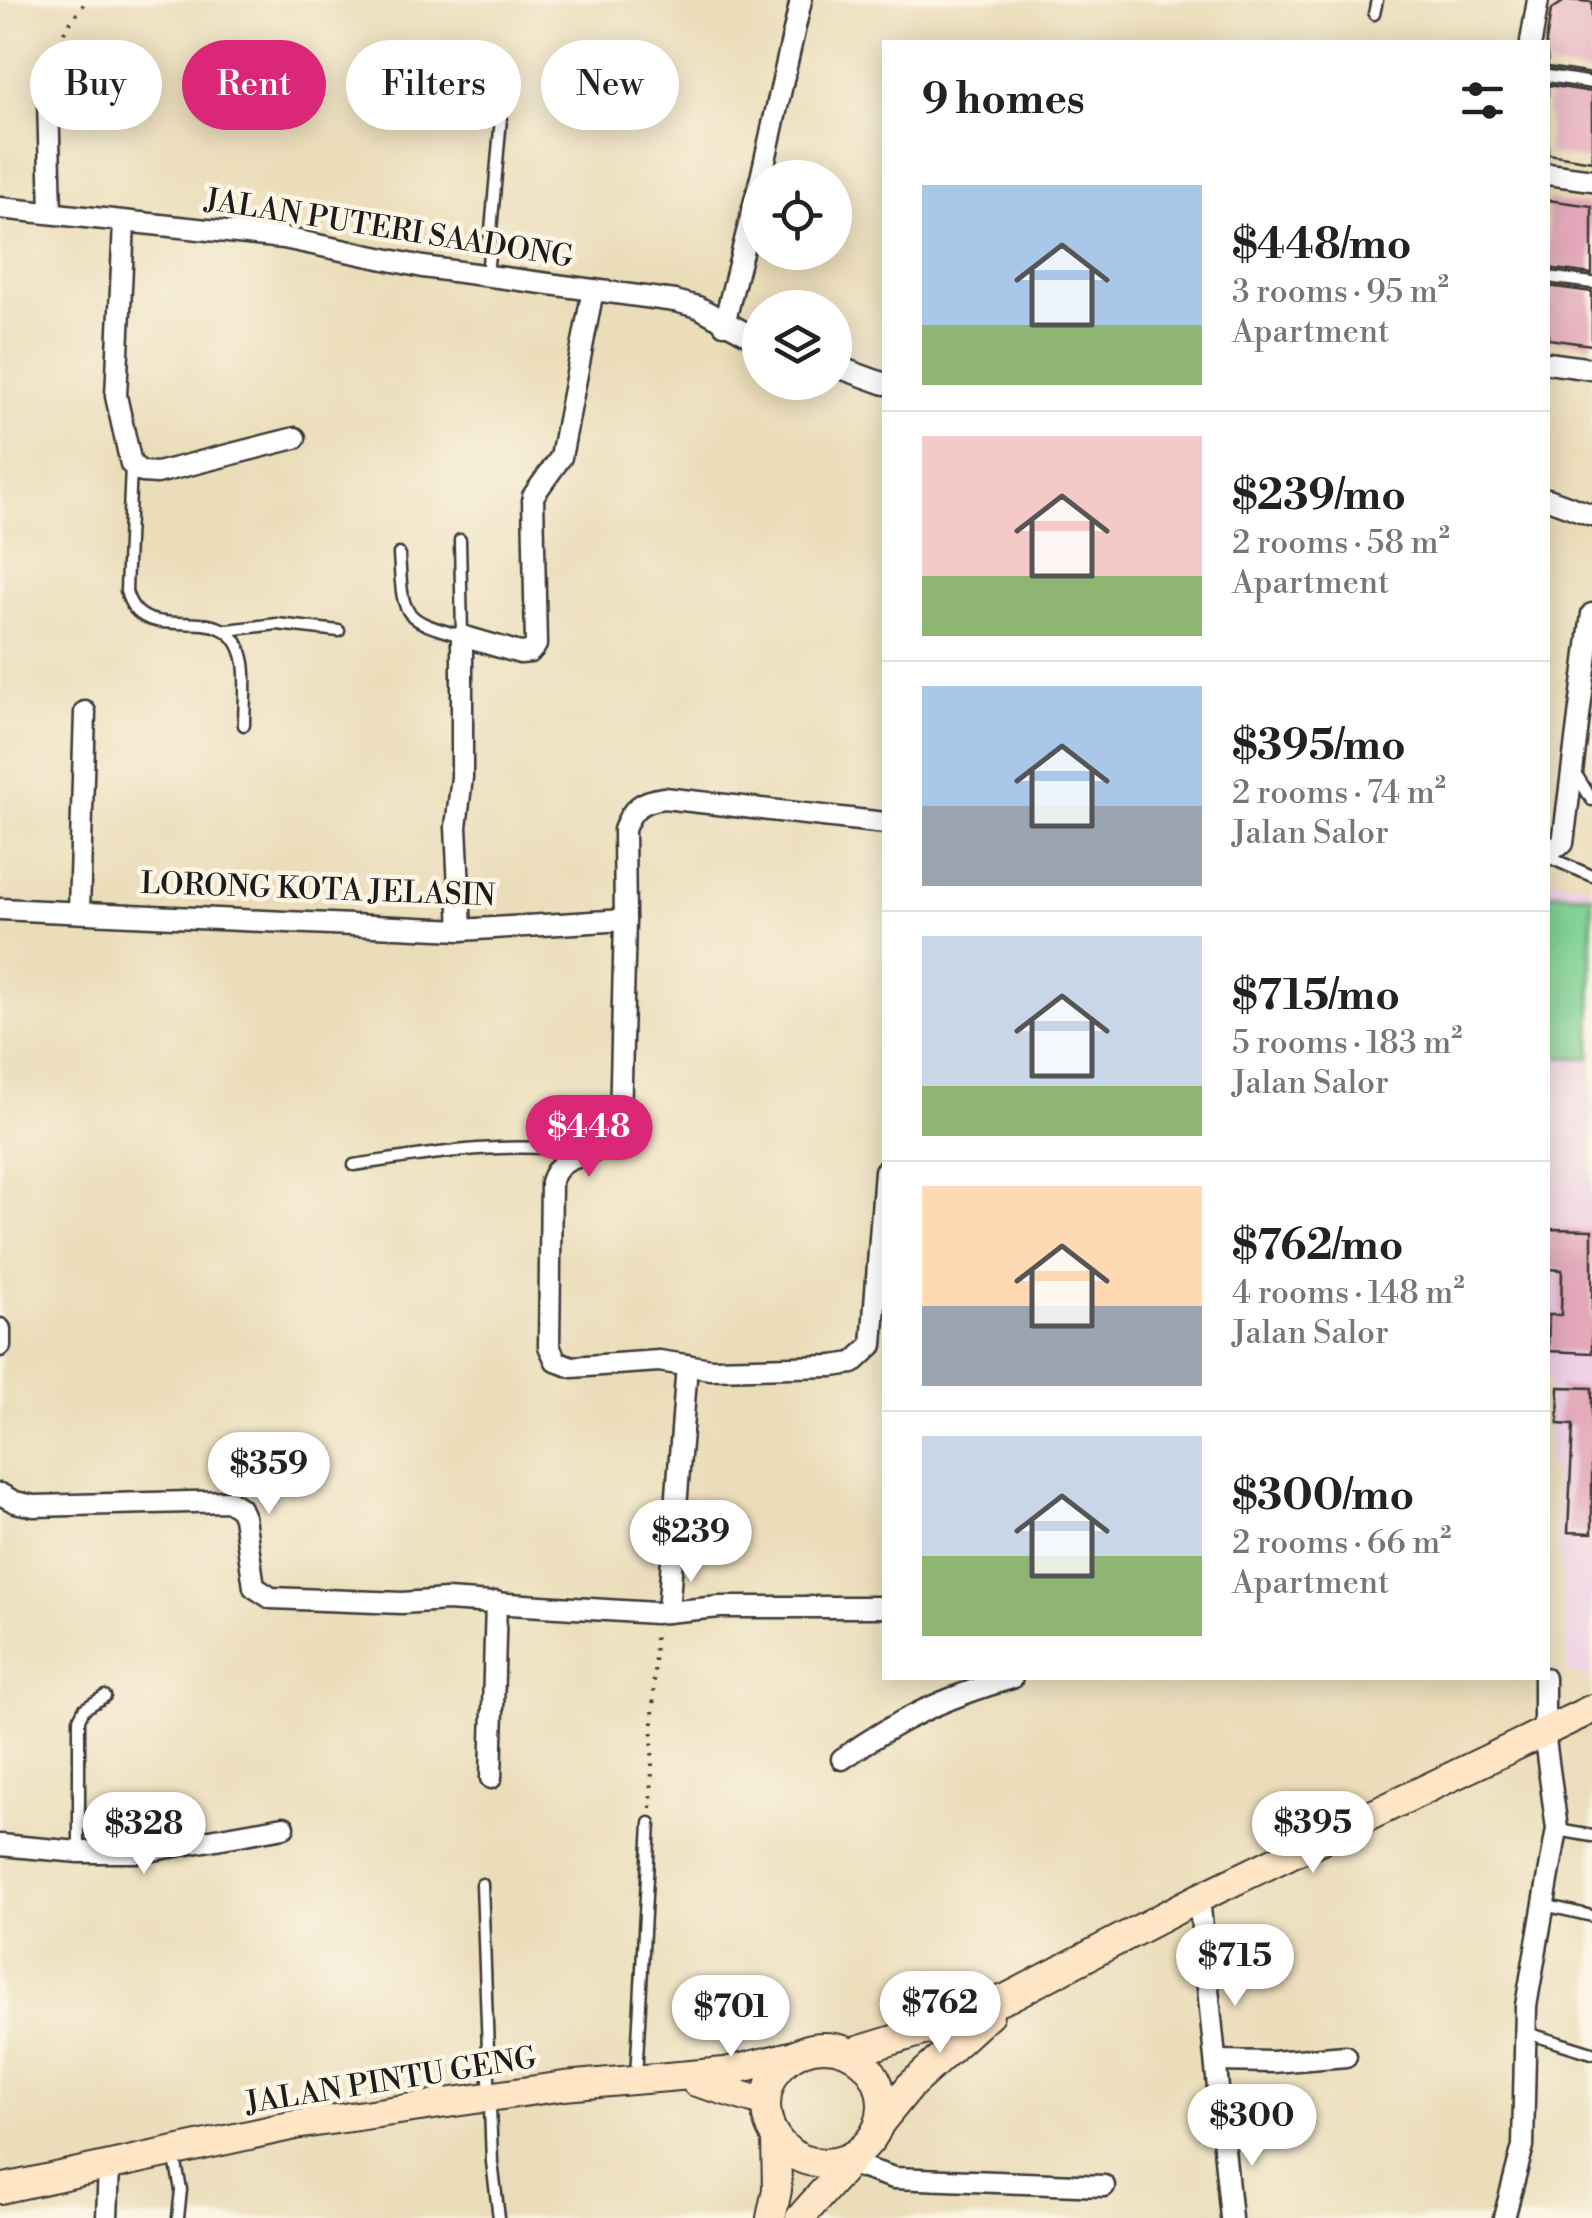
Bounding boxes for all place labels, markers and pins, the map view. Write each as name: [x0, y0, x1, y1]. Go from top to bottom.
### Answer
pin: $448: [530, 1095, 648, 1180]
pin: $359: [210, 1432, 328, 1517]
pin: $239: [632, 1500, 750, 1585]
pin: $395: [1254, 1791, 1372, 1876]
pin: $328: [85, 1792, 203, 1877]
pin: $715: [1176, 1924, 1294, 2009]
pin: $762: [881, 1971, 999, 2056]
pin: $701: [672, 1975, 790, 2060]
pin: $300: [1193, 2084, 1311, 2169]

